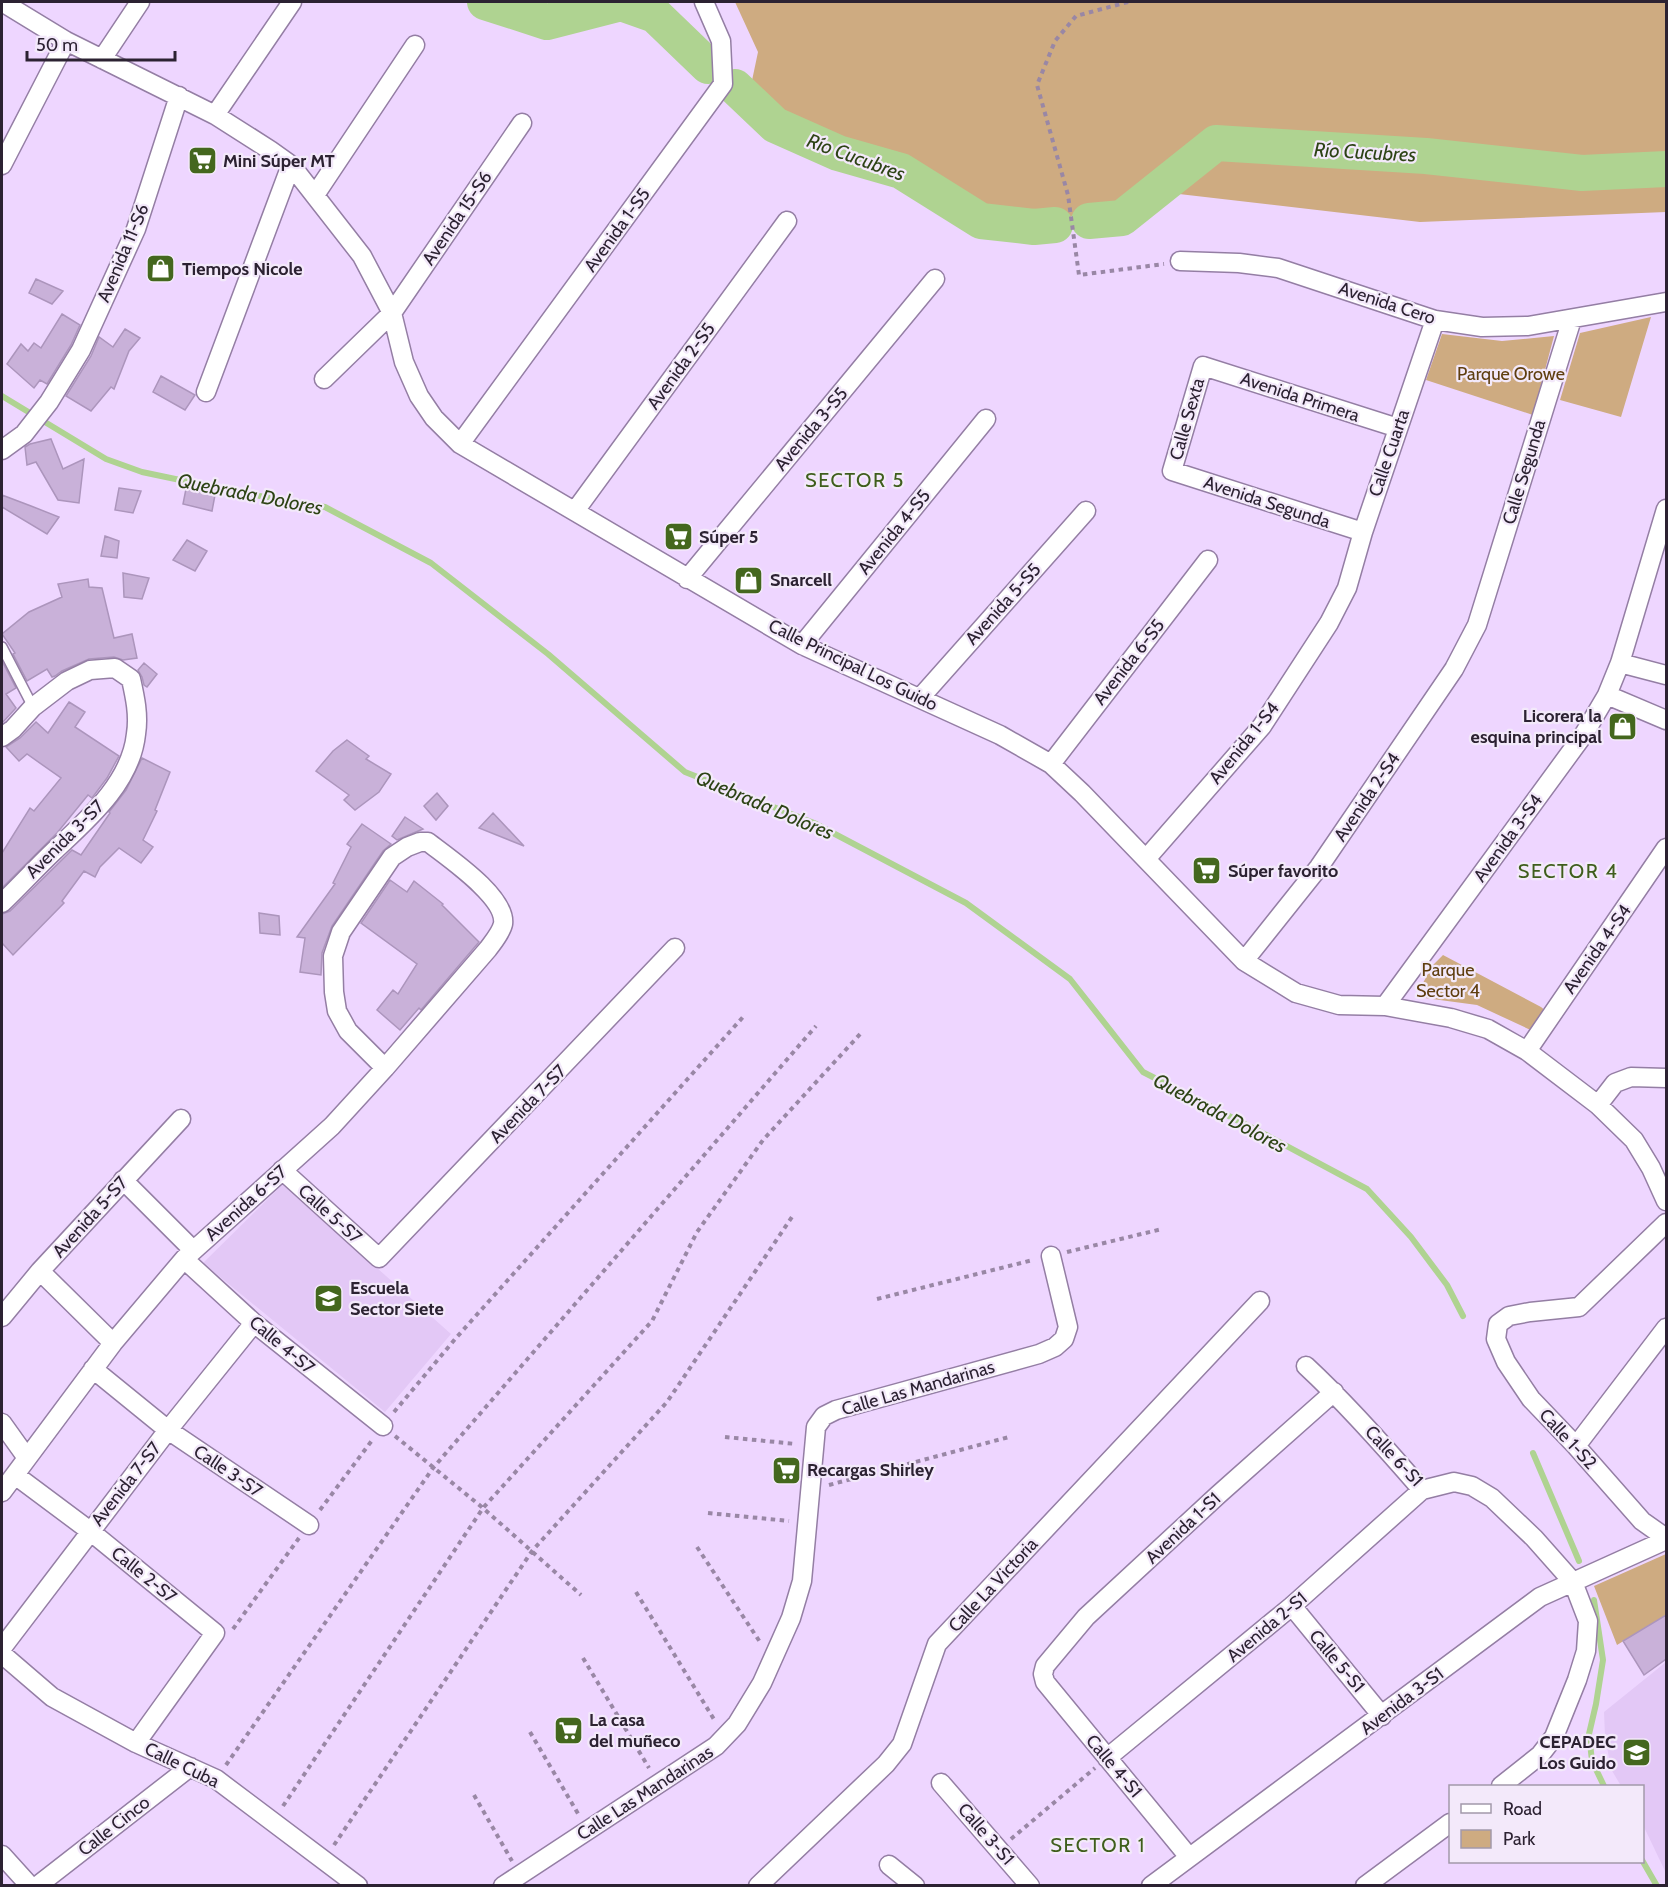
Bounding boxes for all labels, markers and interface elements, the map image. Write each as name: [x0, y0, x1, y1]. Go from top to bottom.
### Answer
scale bar: [27, 24, 176, 62]
text: 50 m: [36, 34, 78, 56]
water label: Río Cucubres: [804, 128, 908, 186]
water label: Río Cucubres: [1313, 137, 1417, 167]
supermarket icon: Mini Súper MT: [186, 145, 218, 177]
place label: Mini Súper MT: [223, 150, 335, 172]
street label: Avenida 15-S6: [417, 167, 497, 269]
street label: Avenida 1-S5: [579, 184, 655, 276]
street label: Avenida 11-S6: [92, 200, 154, 306]
shop icon: Tiempos Nicole: [145, 253, 177, 285]
place label: Tiempos Nicole: [182, 258, 302, 280]
street label: Avenida Cero: [1336, 277, 1438, 329]
street label: Avenida 2-S5: [642, 318, 720, 414]
park label: Parque Orowe: [1457, 363, 1565, 385]
street label: Avenida Primera: [1238, 367, 1363, 427]
street label: Calle Sexta: [1165, 375, 1209, 463]
street label: Avenida 3-S5: [770, 383, 852, 475]
street label: Calle Cuarta: [1364, 406, 1414, 499]
street label: Calle Segunda: [1498, 417, 1550, 527]
water label: Quebrada Dolores: [176, 468, 325, 520]
district label: SECTOR 5: [805, 468, 905, 492]
street label: Avenida Segunda: [1201, 471, 1333, 533]
street label: Avenida 4-S5: [853, 485, 935, 579]
supermarket icon: Súper 5: [662, 521, 694, 553]
place label: Súper 5: [699, 526, 759, 548]
street label: Avenida 5-S5: [961, 559, 1045, 649]
shop icon: Snarcell: [733, 564, 765, 596]
place label: Snarcell: [770, 569, 832, 591]
street label: Calle Principal Los Guido: [765, 614, 941, 716]
street label: Avenida 6-S5: [1089, 615, 1169, 709]
street label: Avenida 1-S4: [1204, 698, 1284, 788]
place label: Licorera la esquina principal: [1471, 705, 1602, 748]
shop icon: Licorera la esquina principal: [1607, 710, 1639, 742]
street label: Avenida 2-S4: [1329, 748, 1405, 846]
water label: Quebrada Dolores: [693, 765, 838, 845]
street label: Avenida 3-S4: [1469, 790, 1547, 886]
street label: Avenida 3-S7: [21, 795, 109, 883]
supermarket icon: Súper favorito: [1191, 855, 1223, 887]
district label: SECTOR 4: [1518, 859, 1618, 883]
place label: Súper favorito: [1228, 860, 1338, 882]
street label: Avenida 4-S4: [1558, 900, 1636, 998]
park label: Parque Sector 4: [1416, 959, 1480, 1002]
street label: Avenida 7-S7: [485, 1060, 571, 1148]
water label: Quebrada Dolores: [1149, 1068, 1291, 1158]
street label: Avenida 6-S7: [201, 1161, 291, 1245]
street label: Avenida 5-S7: [48, 1172, 132, 1262]
street label: Calle 5-S7: [294, 1180, 366, 1248]
place label: Escuela Sector Siete: [350, 1277, 444, 1320]
school or university icon: Escuela Sector Siete: [313, 1282, 345, 1314]
street label: Calle 4-S7: [245, 1311, 319, 1379]
street label: Calle Las Mandarinas: [839, 1356, 997, 1420]
street label: Calle 1-S2: [1535, 1404, 1601, 1474]
street label: Calle 6-S1: [1360, 1421, 1428, 1491]
street label: Avenida 7-S7: [86, 1438, 166, 1530]
street label: Calle 3-S7: [189, 1440, 267, 1502]
supermarket icon: Recargas Shirley: [770, 1454, 802, 1486]
place label: Recargas Shirley: [807, 1459, 934, 1481]
street label: Avenida 1-S1: [1141, 1488, 1225, 1568]
street label: Calle La Victoria: [944, 1533, 1043, 1637]
street label: Calle 2-S7: [107, 1542, 181, 1608]
street label: Avenida 2-S1: [1222, 1587, 1312, 1667]
street label: Calle 5-S1: [1304, 1625, 1370, 1697]
street label: Avenida 3-S1: [1356, 1663, 1448, 1739]
place label: La casa del muñeco: [589, 1709, 680, 1752]
supermarket icon: La casa del muñeco: [552, 1714, 584, 1746]
street label: Calle 4-S1: [1081, 1730, 1147, 1802]
place label: CEPADEC Los Guido: [1539, 1731, 1616, 1774]
school or university icon: CEPADEC Los Guido: [1621, 1736, 1653, 1768]
street label: Calle Cuba: [141, 1738, 223, 1793]
street label: Calle Las Mandarinas: [573, 1741, 717, 1845]
legend: [1449, 1785, 1644, 1863]
street label: Calle Cinco: [74, 1791, 154, 1861]
text: Road: [1503, 1798, 1542, 1820]
street label: Calle 3-S1: [953, 1799, 1019, 1869]
text: Park: [1503, 1828, 1536, 1850]
district label: SECTOR 1: [1050, 1833, 1146, 1857]

